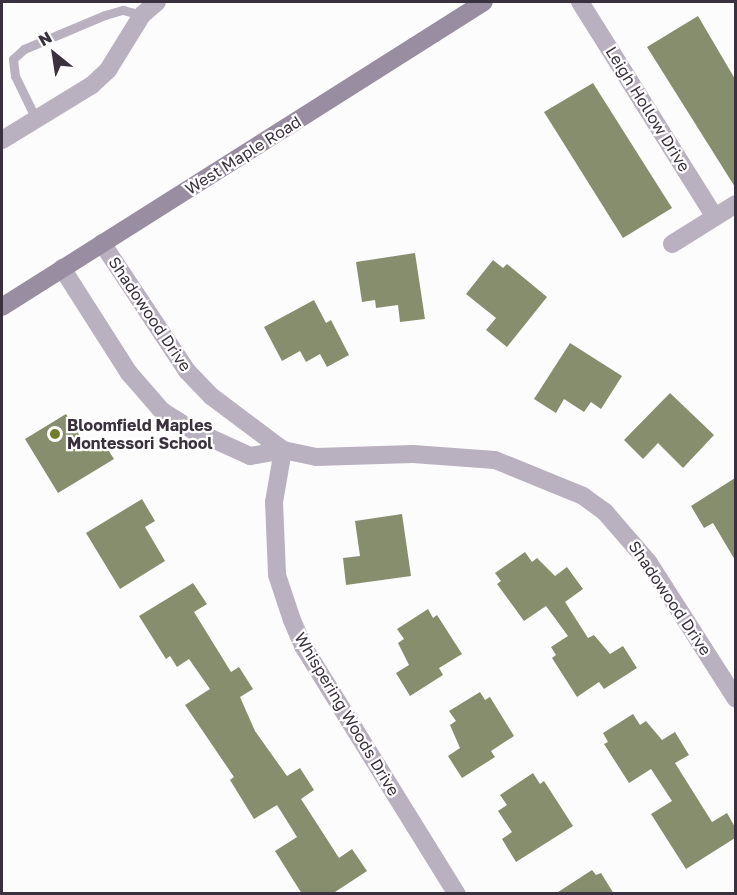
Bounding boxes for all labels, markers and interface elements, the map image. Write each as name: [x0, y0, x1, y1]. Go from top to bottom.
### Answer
north arrow: [24, 24, 84, 84]
text: N: [35, 27, 55, 50]
street label: Leigh Hollow Drive: [602, 43, 694, 175]
street label: West Maple Road: [182, 112, 304, 198]
street label: Shadowood Drive: [105, 253, 195, 375]
place label: Bloomfield Maples Montessori School: [67, 415, 213, 453]
marker: Bloomfield Maples Montessori School: [48, 427, 62, 441]
street label: Shadowood Drive: [625, 537, 715, 659]
street label: Whispering Woods Drive: [291, 629, 403, 799]

